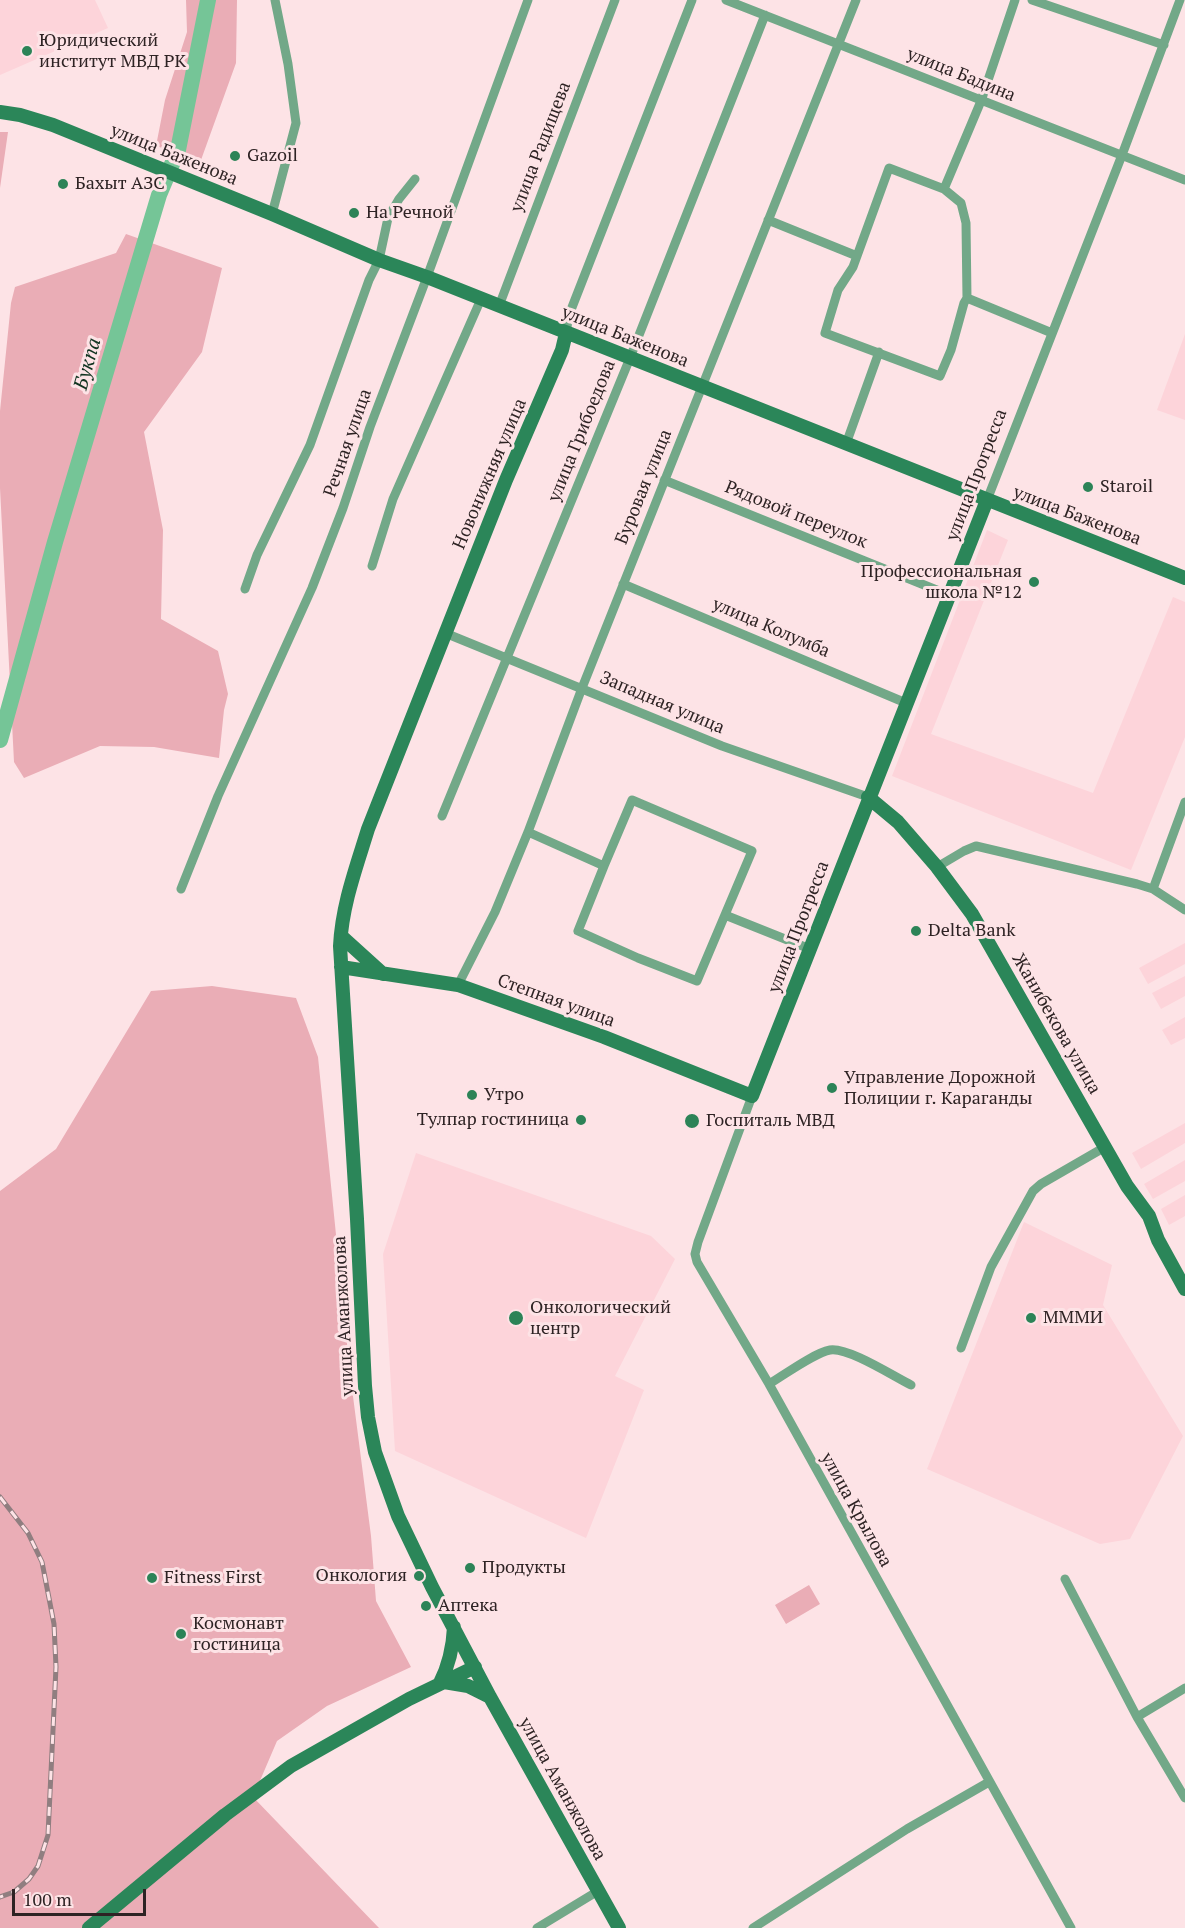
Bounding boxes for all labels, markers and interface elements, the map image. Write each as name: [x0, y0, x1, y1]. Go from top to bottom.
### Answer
place label: Юридический институт МВД РК: [39, 30, 186, 72]
street label: улица Бадина: [903, 43, 1019, 107]
marker: Юридический институт МВД РК: [20, 44, 34, 58]
street label: улица Радищева: [506, 79, 576, 215]
street label: улица Баженова: [107, 120, 241, 190]
place label: Gazoil: [247, 145, 298, 167]
marker: Gazoil: [228, 149, 242, 163]
place label: Бахыт АЗС: [75, 173, 165, 195]
marker: Бахыт АЗС: [56, 177, 70, 191]
place label: На Речной: [366, 202, 453, 224]
marker: На Речной: [347, 206, 361, 220]
street label: улица Баженова: [558, 302, 692, 372]
water label: Букпа: [69, 335, 107, 393]
street label: улица Грибоедова: [544, 357, 620, 505]
street label: Речная улица: [319, 386, 377, 500]
street label: Новонижняя улица: [448, 395, 532, 553]
street label: улица Прогресса: [942, 406, 1012, 544]
street label: Буровая улица: [611, 426, 677, 548]
place label: Staroil: [1100, 476, 1153, 498]
street label: Рядовой переулок: [722, 477, 870, 553]
marker: Staroil: [1081, 480, 1095, 494]
street label: улица Баженова: [1010, 482, 1144, 550]
place label: Профессиональная школа №12: [861, 561, 1022, 604]
marker: Профессиональная школа №12: [1027, 575, 1041, 589]
street label: улица Колумба: [709, 594, 833, 662]
street label: Западная улица: [597, 667, 727, 739]
street label: улица Прогресса: [764, 858, 834, 996]
place label: Delta Bank: [928, 920, 1015, 942]
marker: Delta Bank: [909, 924, 923, 938]
street label: Жанибекова улица: [1007, 950, 1105, 1098]
street label: Степная улица: [494, 970, 618, 1032]
place label: Управление Дорожной Полиции г. Караганды: [844, 1067, 1036, 1110]
marker: Управление Дорожной Полиции г. Караганды: [825, 1081, 839, 1095]
place label: Утро: [484, 1084, 524, 1106]
marker: Утро: [465, 1088, 479, 1102]
place label: Тулпар гостиница: [417, 1109, 569, 1131]
place label: Госпиталь МВД: [706, 1110, 835, 1132]
marker: Госпиталь МВД: [683, 1112, 701, 1130]
marker: Тулпар гостиница: [574, 1113, 588, 1127]
street label: улица Аманжолова: [329, 1235, 359, 1397]
place label: Онкологический центр: [530, 1297, 671, 1340]
place label: МММИ: [1043, 1307, 1103, 1329]
marker: Онкологический центр: [507, 1309, 525, 1327]
marker: МММИ: [1024, 1311, 1038, 1325]
street label: улица Крылова: [816, 1449, 896, 1571]
place label: Продукты: [482, 1557, 566, 1579]
marker: Продукты: [463, 1561, 477, 1575]
place label: Онкология: [316, 1565, 407, 1587]
place label: Fitness First: [164, 1567, 262, 1589]
marker: Онкология: [412, 1569, 426, 1583]
marker: Fitness First: [145, 1571, 159, 1585]
place label: Аптека: [438, 1595, 498, 1617]
marker: Аптека: [419, 1599, 433, 1613]
place label: Космонавт гостиница: [193, 1613, 284, 1656]
marker: Космонавт гостиница: [174, 1627, 188, 1641]
street label: улица Аманжолова: [514, 1714, 610, 1864]
scale bar: [15, 1877, 148, 1915]
text: 100 m: [23, 1887, 72, 1911]

